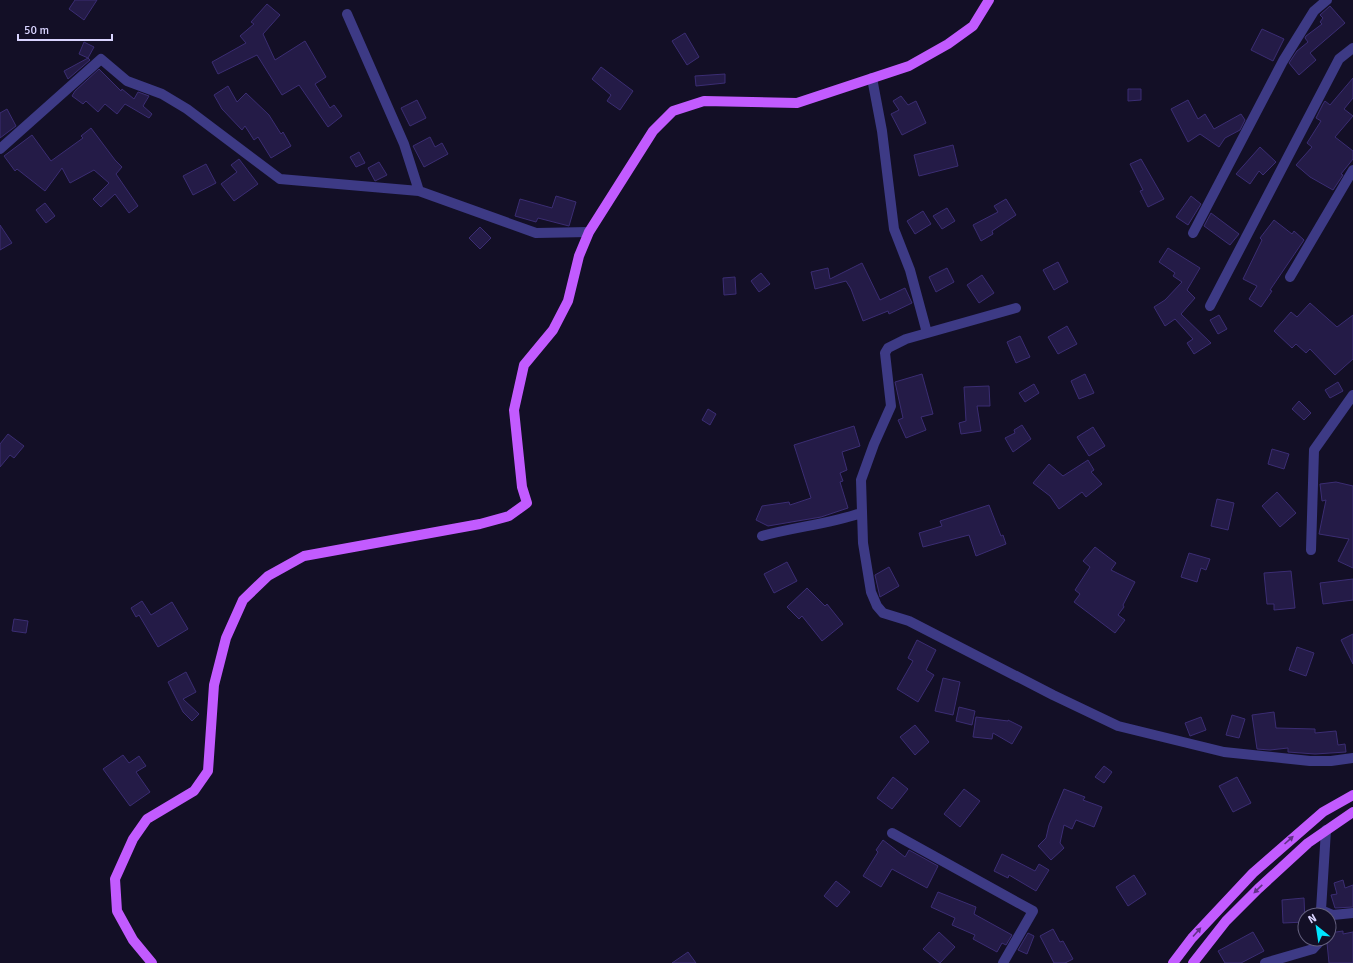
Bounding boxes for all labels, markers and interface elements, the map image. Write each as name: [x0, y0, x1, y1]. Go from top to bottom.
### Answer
scale bar: [18, 16, 112, 42]
text: 50 m: [24, 23, 49, 38]
one-way arrow: [1284, 836, 1294, 845]
one-way arrow: [1253, 885, 1263, 894]
north arrow: [1297, 907, 1337, 947]
text: N: [1306, 911, 1319, 926]
one-way arrow: [1192, 927, 1202, 937]

